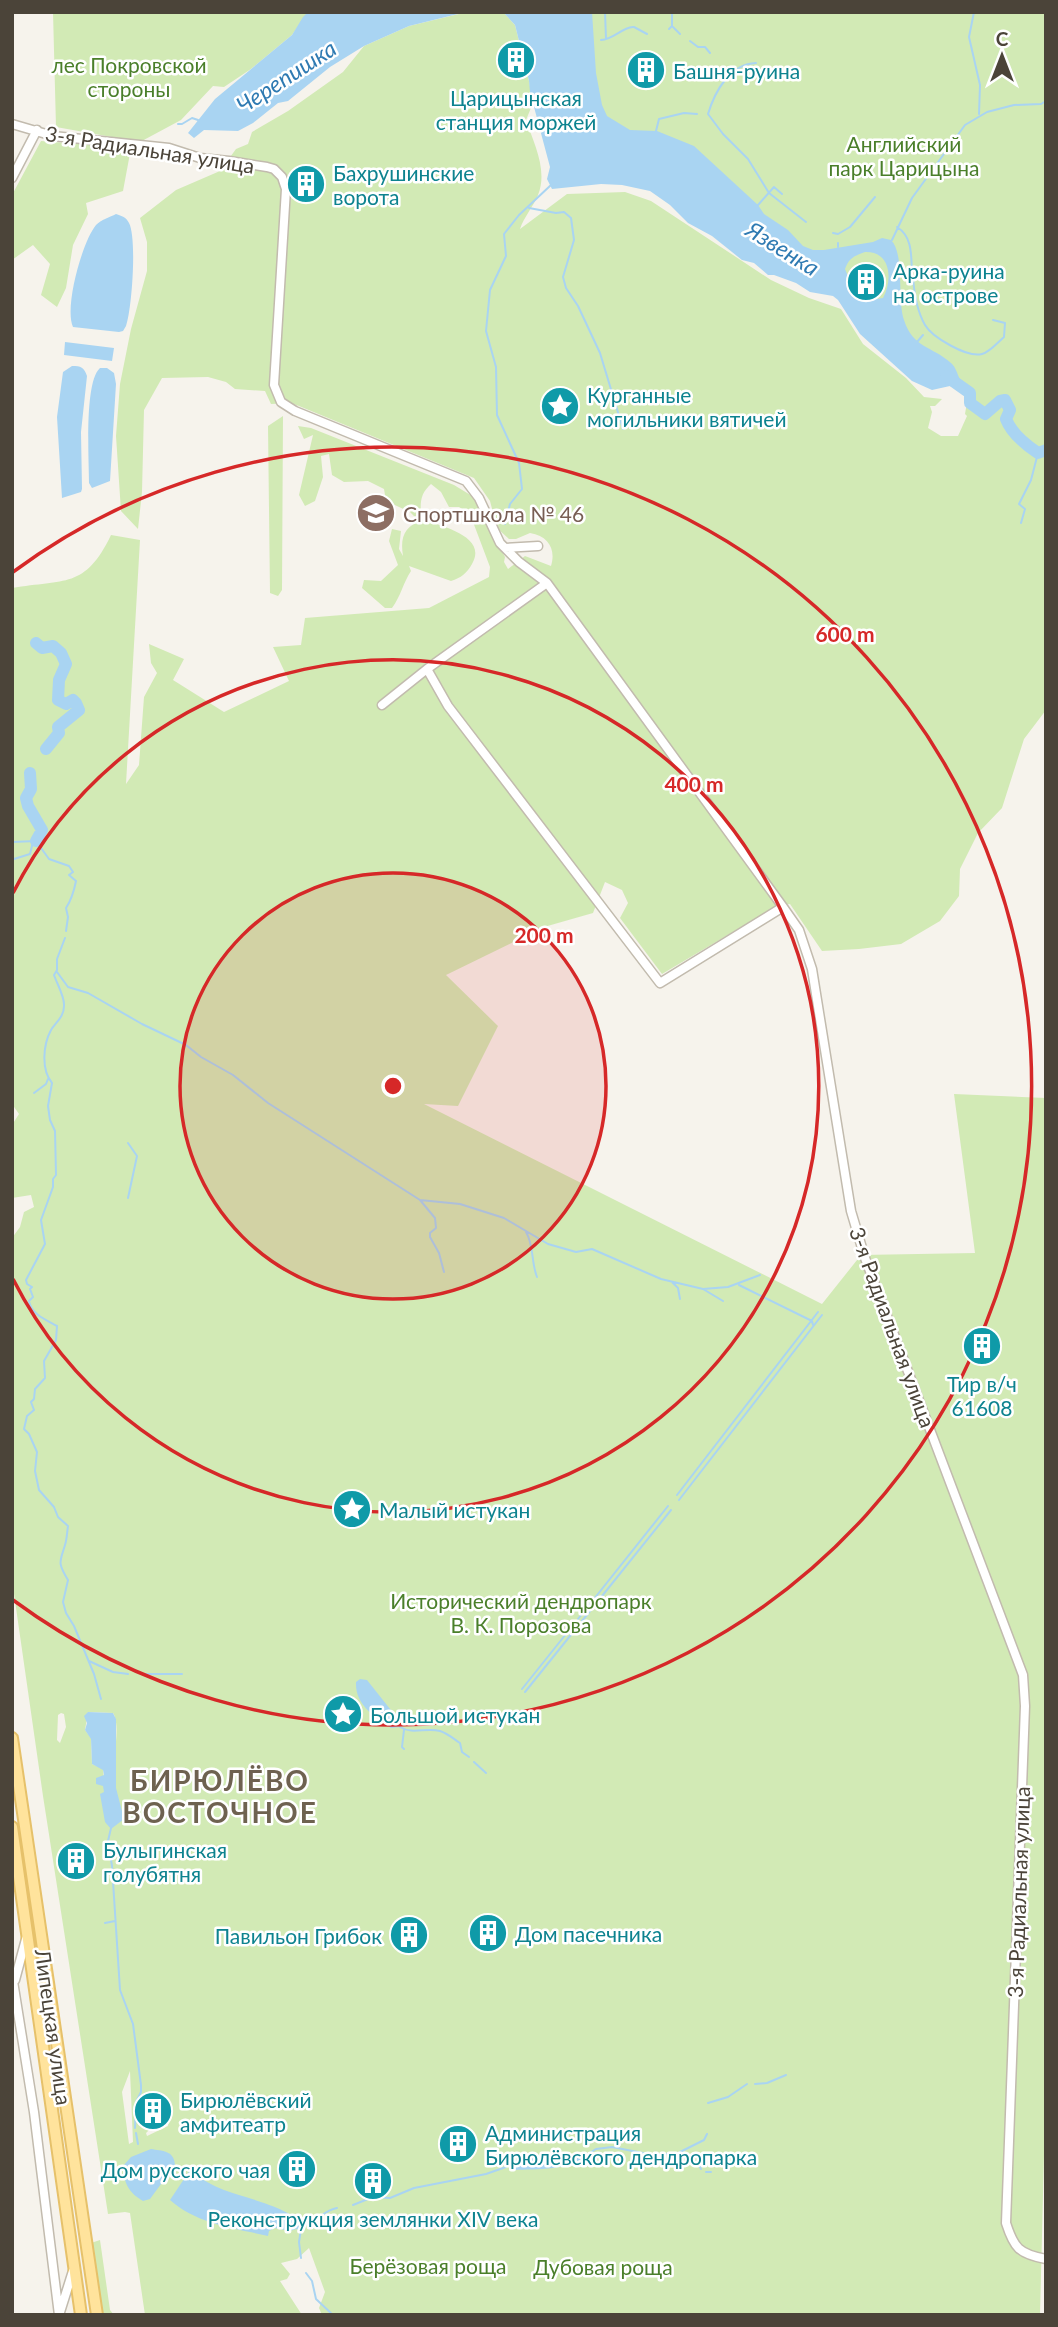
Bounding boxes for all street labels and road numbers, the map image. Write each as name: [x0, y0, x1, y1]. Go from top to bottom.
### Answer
street label: 3-я Радиальная улица: [44, 120, 256, 178]
street label: 3-я Радиальная улица: [845, 1223, 941, 1431]
street label: 3-я Радиальная улица: [1002, 1786, 1034, 1998]
street label: Липецкая улица: [31, 1946, 77, 2107]

